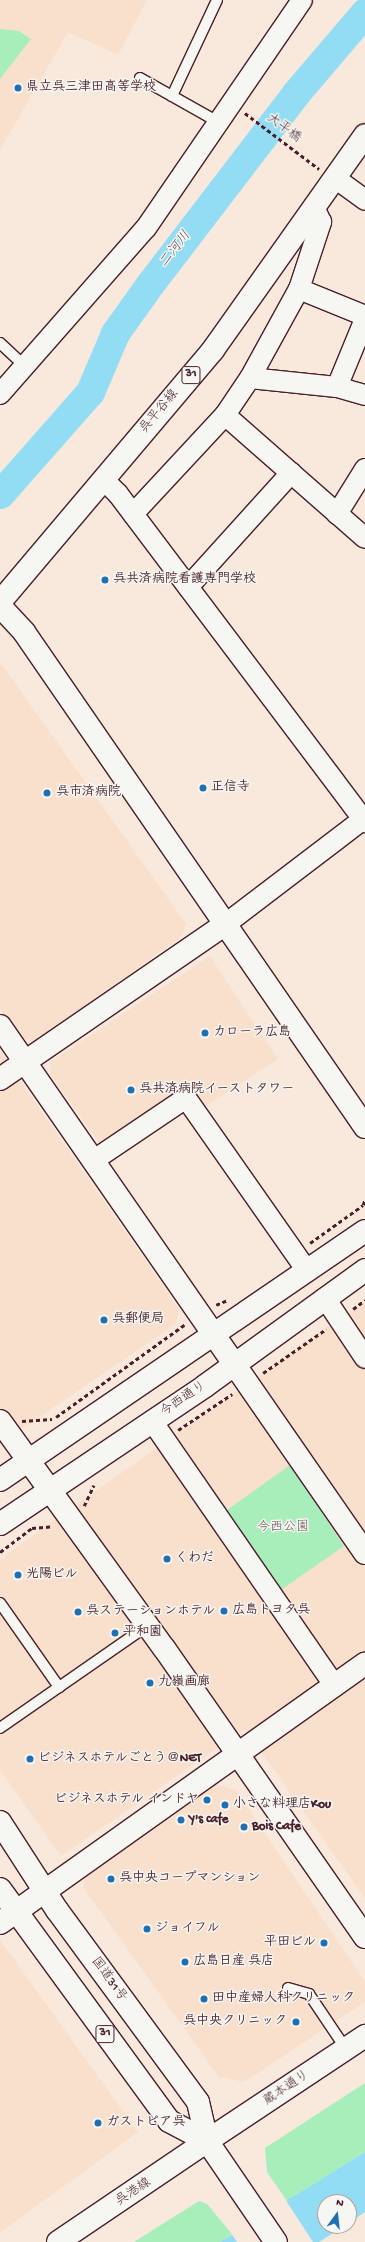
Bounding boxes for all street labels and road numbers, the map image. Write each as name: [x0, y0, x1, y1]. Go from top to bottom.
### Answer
street label: 大平橋: [263, 111, 303, 147]
road number: 31: [181, 365, 201, 385]
street label: 呉平谷線: [137, 387, 183, 437]
street label: 今西通り: [158, 1379, 210, 1421]
street label: 国道31号: [87, 1955, 129, 2005]
road number: 31: [95, 2024, 115, 2044]
street label: 蔵本通り: [261, 2068, 313, 2110]
street label: 呉港線: [113, 2176, 155, 2210]

